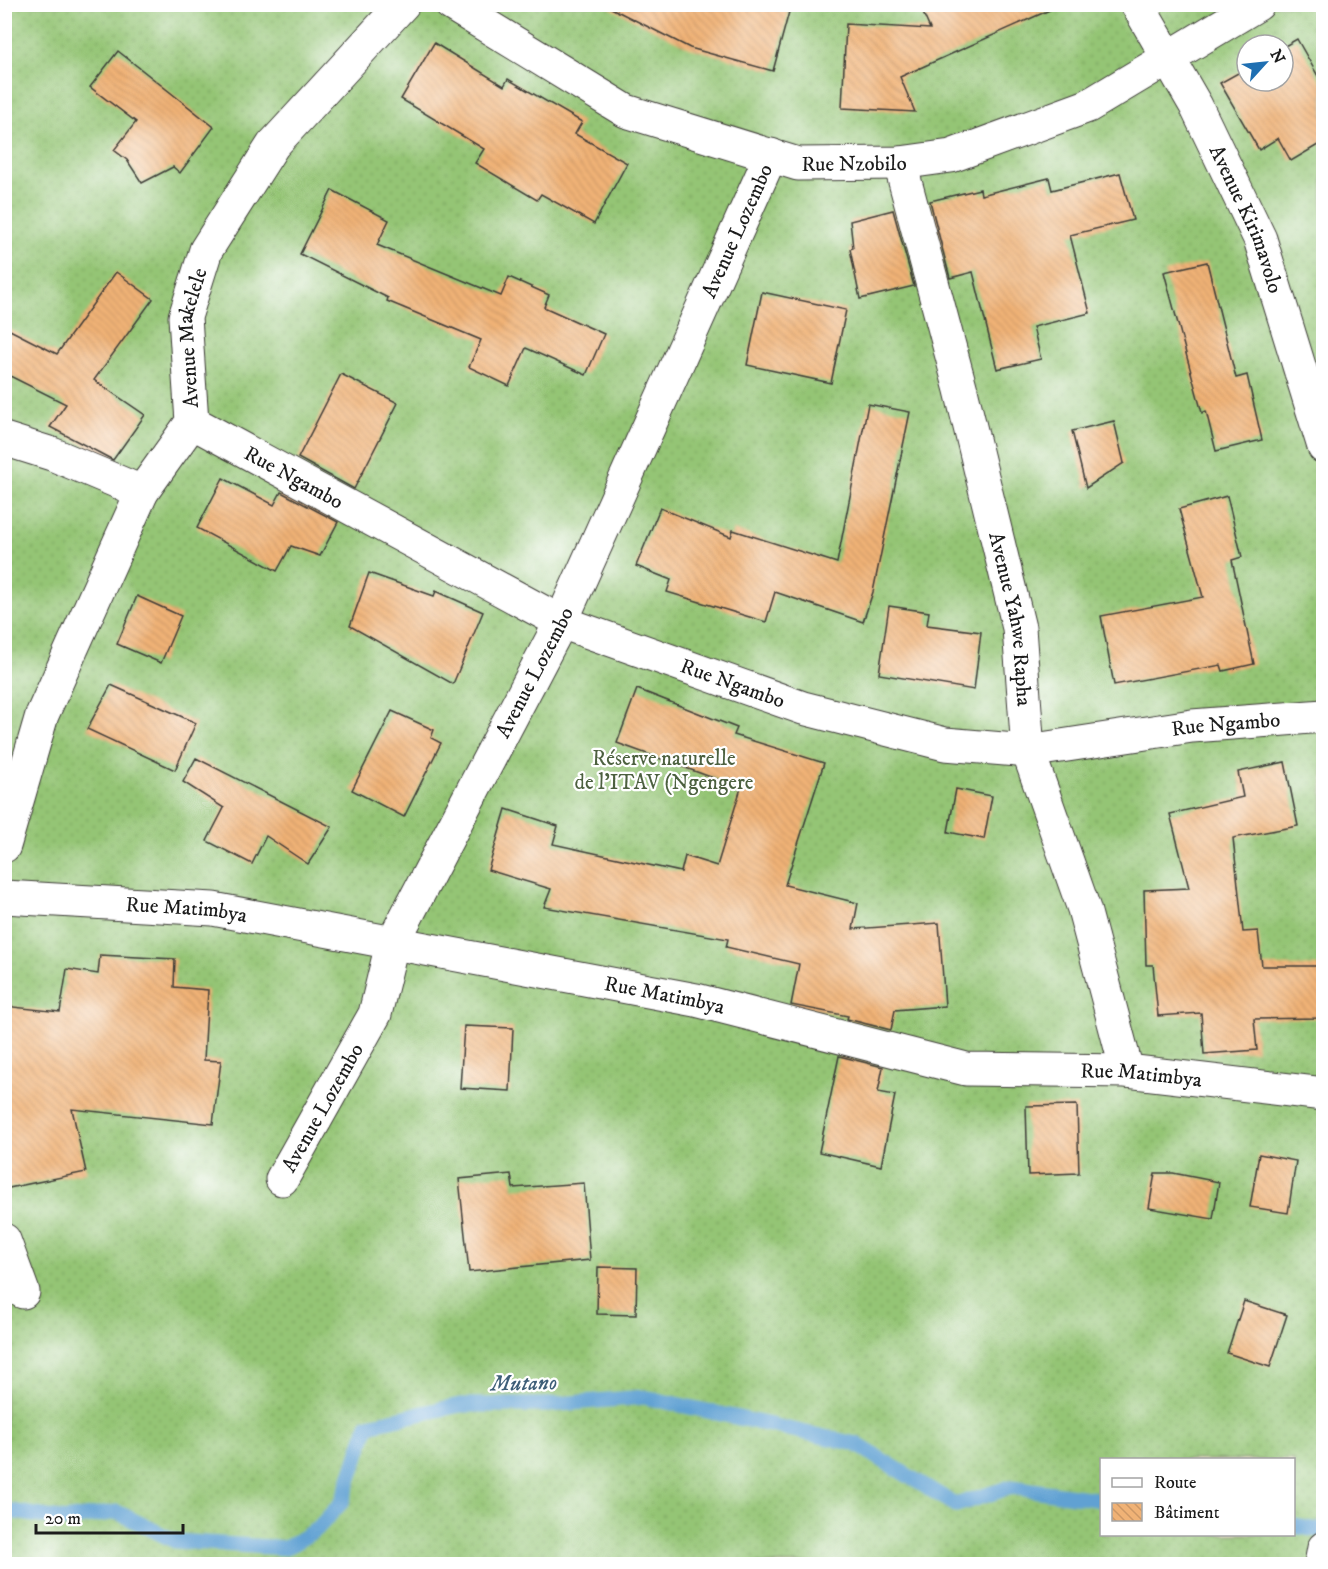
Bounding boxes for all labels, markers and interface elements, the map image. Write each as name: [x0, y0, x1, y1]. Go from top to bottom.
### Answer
north arrow: [1235, 33, 1295, 93]
text: N: [1266, 46, 1289, 67]
street label: Avenue Kirimavolo: [1203, 141, 1288, 297]
street label: Rue Nzobilo: [801, 150, 908, 178]
street label: Avenue Lozembo: [696, 160, 779, 302]
street label: Avenue Makelele: [173, 264, 214, 409]
street label: Rue Ngambo: [239, 441, 348, 516]
street label: Avenue Yahwe Rapha: [982, 530, 1037, 707]
street label: Avenue Lozembo: [490, 603, 580, 743]
street label: Rue Ngambo: [677, 653, 788, 714]
street label: Rue Ngambo: [1170, 707, 1281, 743]
park label: Réserve naturelle de l'ITAV (Ngengere: [575, 746, 754, 796]
street label: Rue Matimbya: [125, 892, 249, 929]
street label: Rue Matimbya: [602, 971, 727, 1021]
street label: Avenue Lozembo: [276, 1039, 370, 1177]
street label: Rue Matimbya: [1080, 1058, 1203, 1094]
water label: Mutano: [489, 1369, 557, 1398]
legend: [1100, 1458, 1295, 1536]
text: Route: [1154, 1472, 1197, 1494]
scale bar: [36, 1497, 183, 1535]
text: Bâtiment: [1154, 1502, 1220, 1524]
text: 20 m: [45, 1508, 81, 1530]

